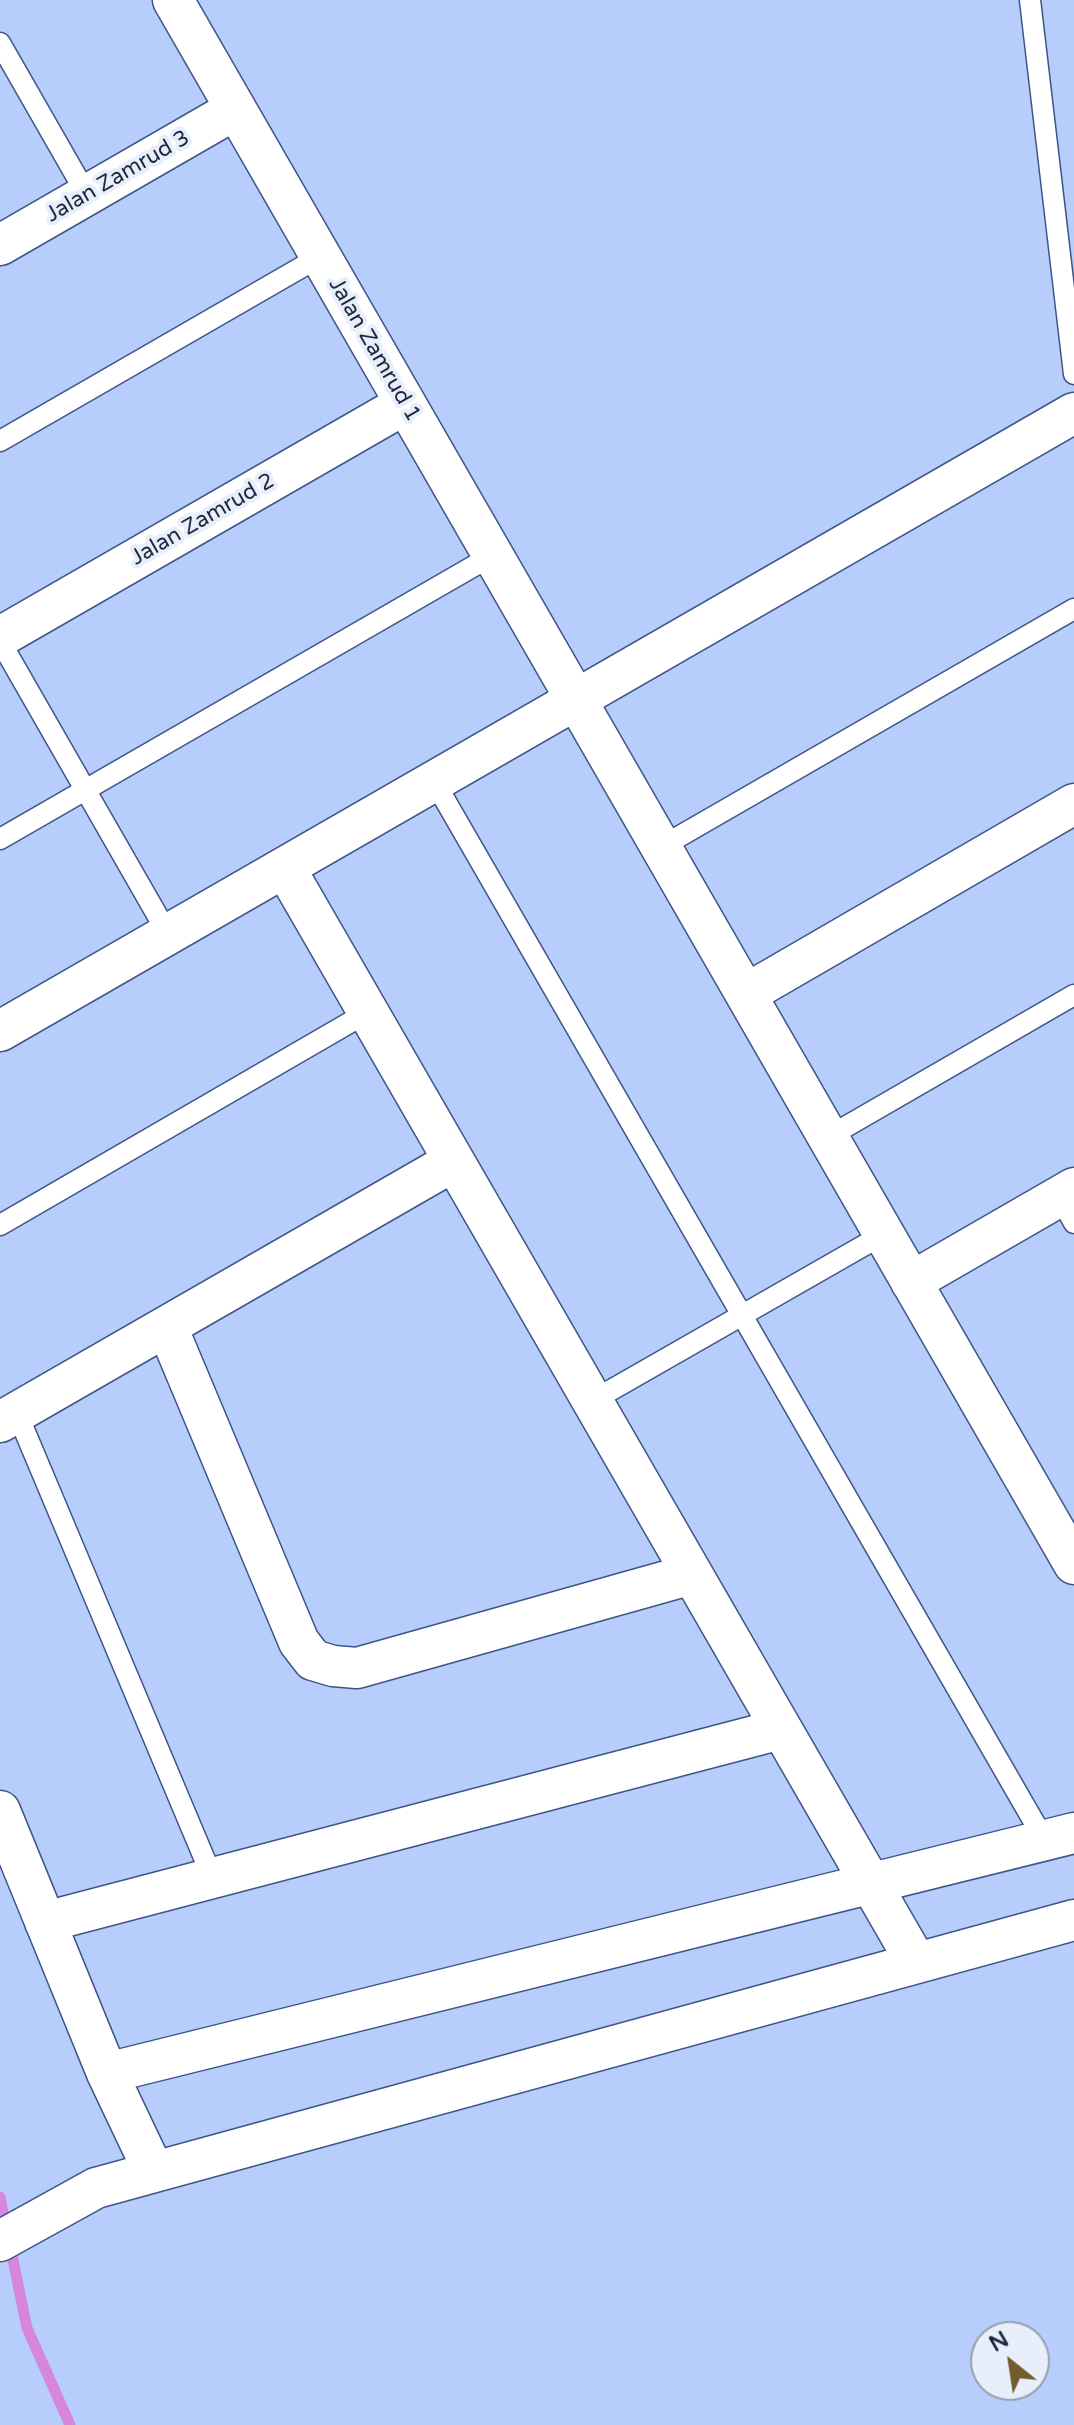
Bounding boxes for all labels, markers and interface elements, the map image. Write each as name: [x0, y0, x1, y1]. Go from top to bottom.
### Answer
street label: Jalan Zamrud 3: [42, 125, 194, 229]
street label: Jalan Zamrud 1: [322, 274, 426, 426]
street label: Jalan Zamrud 2: [127, 468, 279, 572]
north arrow: [970, 2321, 1050, 2401]
text: N: [985, 2326, 1013, 2358]

